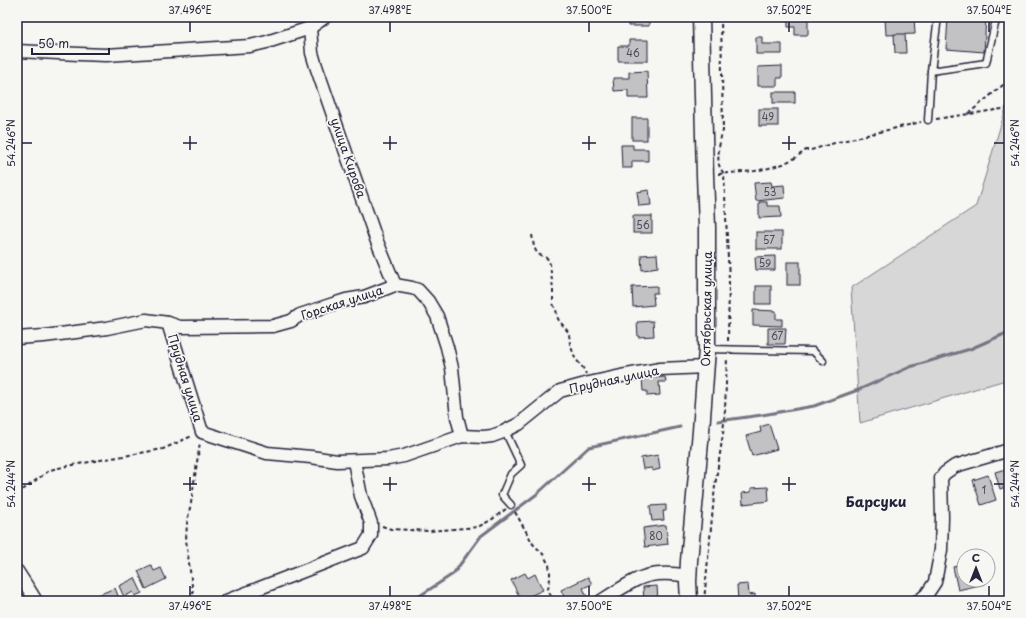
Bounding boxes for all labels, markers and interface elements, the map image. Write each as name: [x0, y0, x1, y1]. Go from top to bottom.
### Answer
text: 37.496°E: [168, 2, 212, 17]
text: 37.498°E: [368, 2, 412, 17]
text: 37.500°E: [566, 2, 612, 17]
text: 37.502°E: [766, 2, 812, 17]
text: 37.504°E: [966, 2, 1012, 17]
scale bar: [32, 30, 109, 56]
text: 50 m: [38, 34, 69, 52]
house number: 46: [626, 45, 640, 60]
house number: 49: [762, 109, 774, 124]
street label: улица Кирова: [327, 115, 371, 201]
text: 54.246°N: [3, 119, 18, 167]
text: 54.246°N: [1007, 119, 1022, 167]
house number: 53: [764, 184, 776, 199]
house number: 56: [636, 217, 650, 232]
house number: 57: [763, 232, 775, 247]
street label: Октябрьская улица: [696, 251, 716, 367]
house number: 59: [759, 255, 771, 270]
street label: Горская улица: [298, 280, 385, 324]
house number: 67: [771, 328, 783, 343]
street label: Прудная улица: [164, 332, 208, 424]
street label: Прудная улица: [567, 361, 661, 397]
text: 54.244°N: [3, 460, 18, 508]
text: 54.244°N: [1007, 460, 1022, 508]
house number: 1: [982, 482, 986, 497]
district label: Барсуки: [846, 491, 906, 512]
house number: 80: [649, 528, 663, 543]
north arrow: [956, 548, 996, 588]
text: С: [972, 549, 980, 566]
text: 37.496°E: [168, 598, 212, 613]
text: 37.498°E: [368, 598, 412, 613]
text: 37.500°E: [566, 598, 612, 613]
text: 37.502°E: [766, 598, 812, 613]
text: 37.504°E: [966, 598, 1012, 613]

